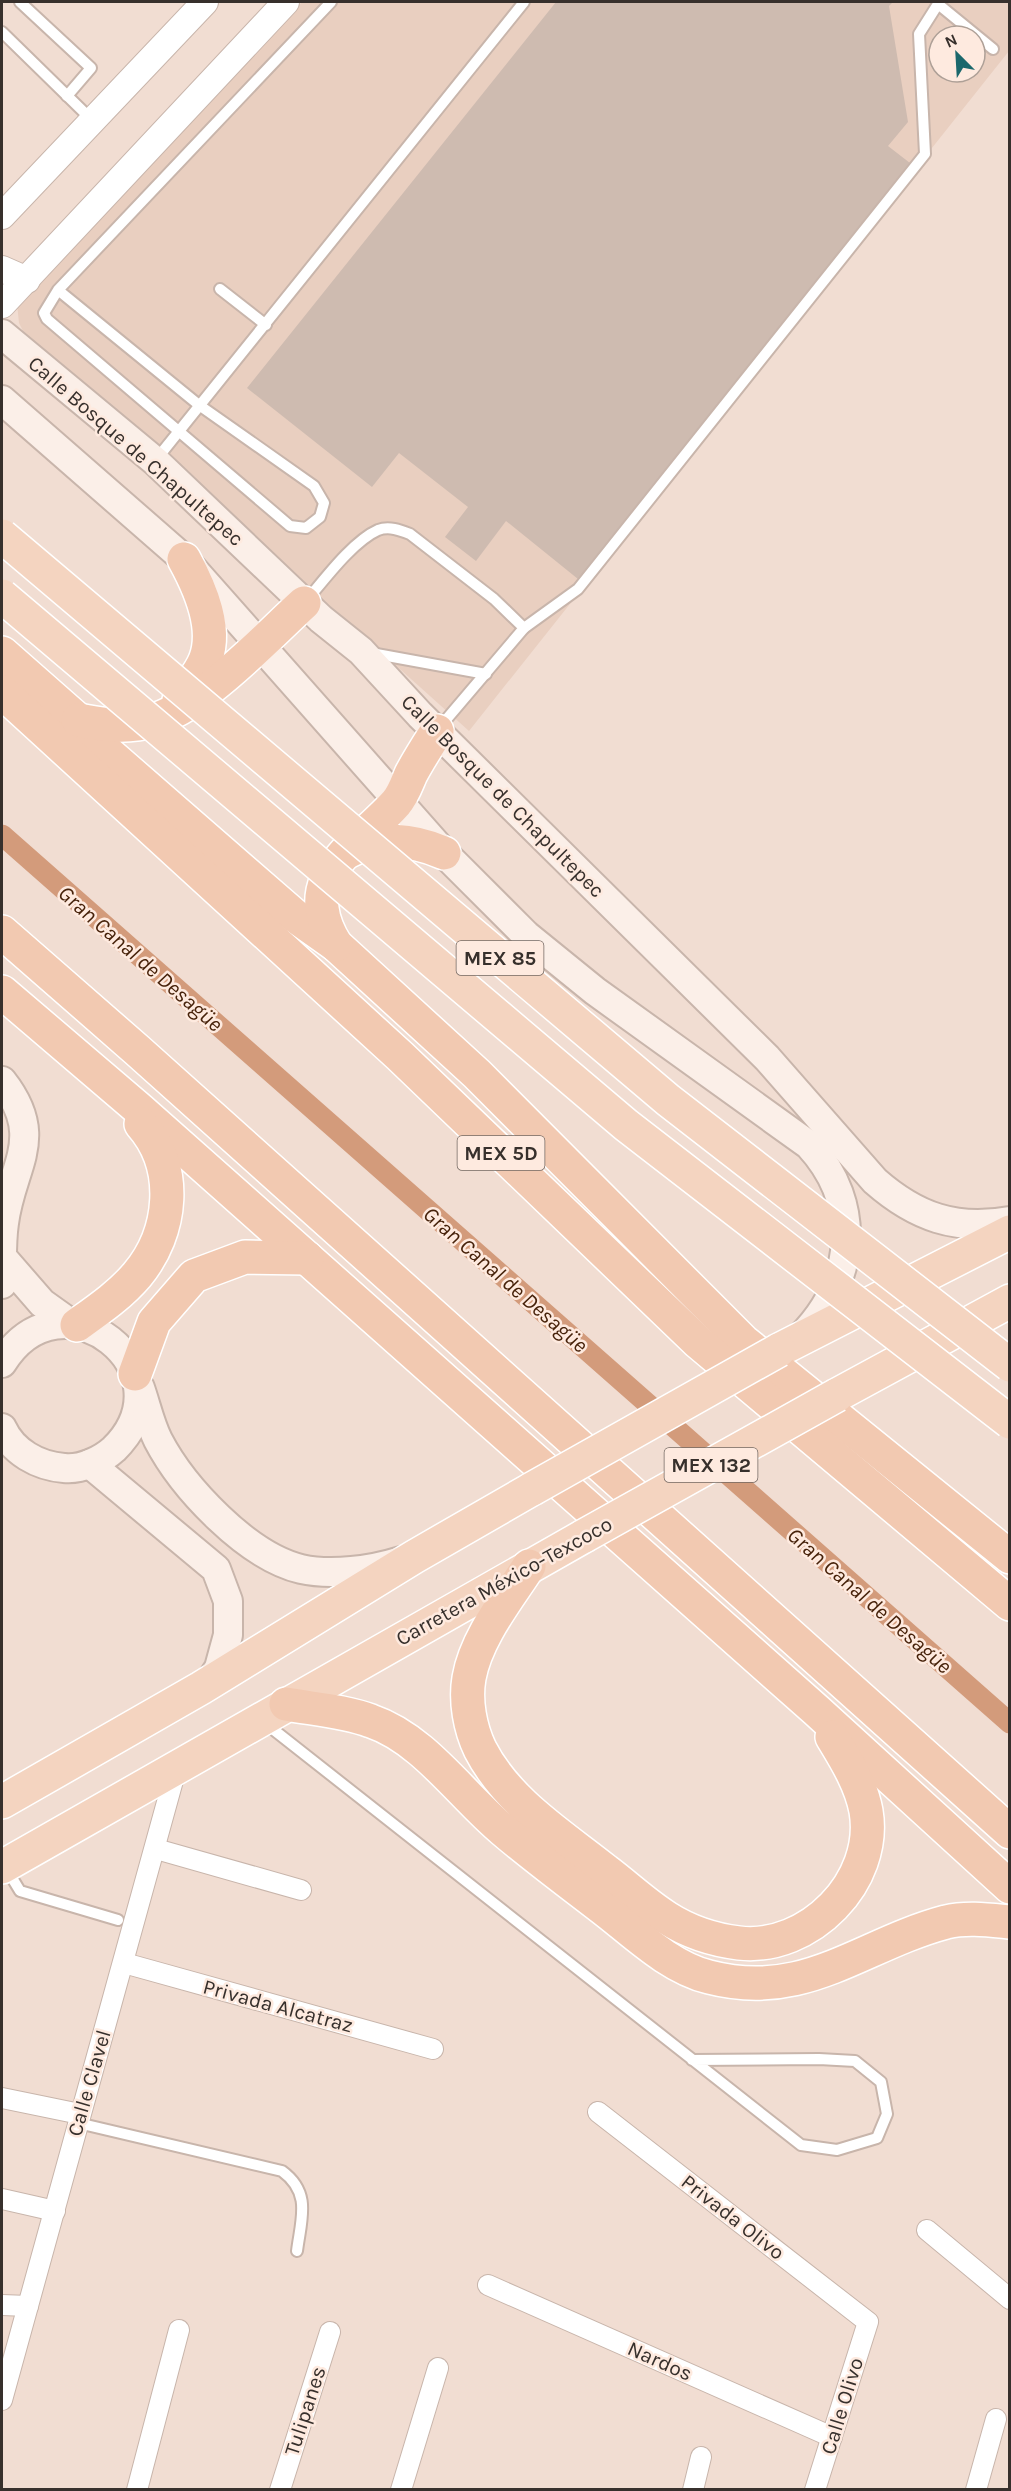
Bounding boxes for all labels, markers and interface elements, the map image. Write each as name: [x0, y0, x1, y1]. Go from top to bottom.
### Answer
north arrow: [927, 24, 987, 84]
text: N: [942, 30, 960, 52]
street label: Calle Bosque de Chapultepec: [24, 351, 248, 551]
street label: Calle Bosque de Chapultepec: [397, 690, 609, 902]
water label: Gran Canal de Desagüe: [53, 880, 228, 1037]
road number: MEX 85: [456, 941, 544, 975]
road number: MEX 5D: [458, 1136, 544, 1170]
water label: Gran Canal de Desagüe: [418, 1201, 593, 1358]
road number: MEX 132: [664, 1448, 758, 1482]
street label: Carretera México-Texcoco: [392, 1511, 616, 1651]
water label: Gran Canal de Desagüe: [782, 1522, 957, 1679]
street label: Privada Alcatraz: [201, 1974, 355, 2038]
street label: Calle Clavel: [62, 2027, 116, 2139]
street label: Privada Olivo: [677, 2169, 789, 2265]
street label: Nardos: [624, 2336, 696, 2386]
street label: Calle Olivo: [816, 2355, 868, 2457]
street label: Tulipanes: [279, 2363, 331, 2459]

